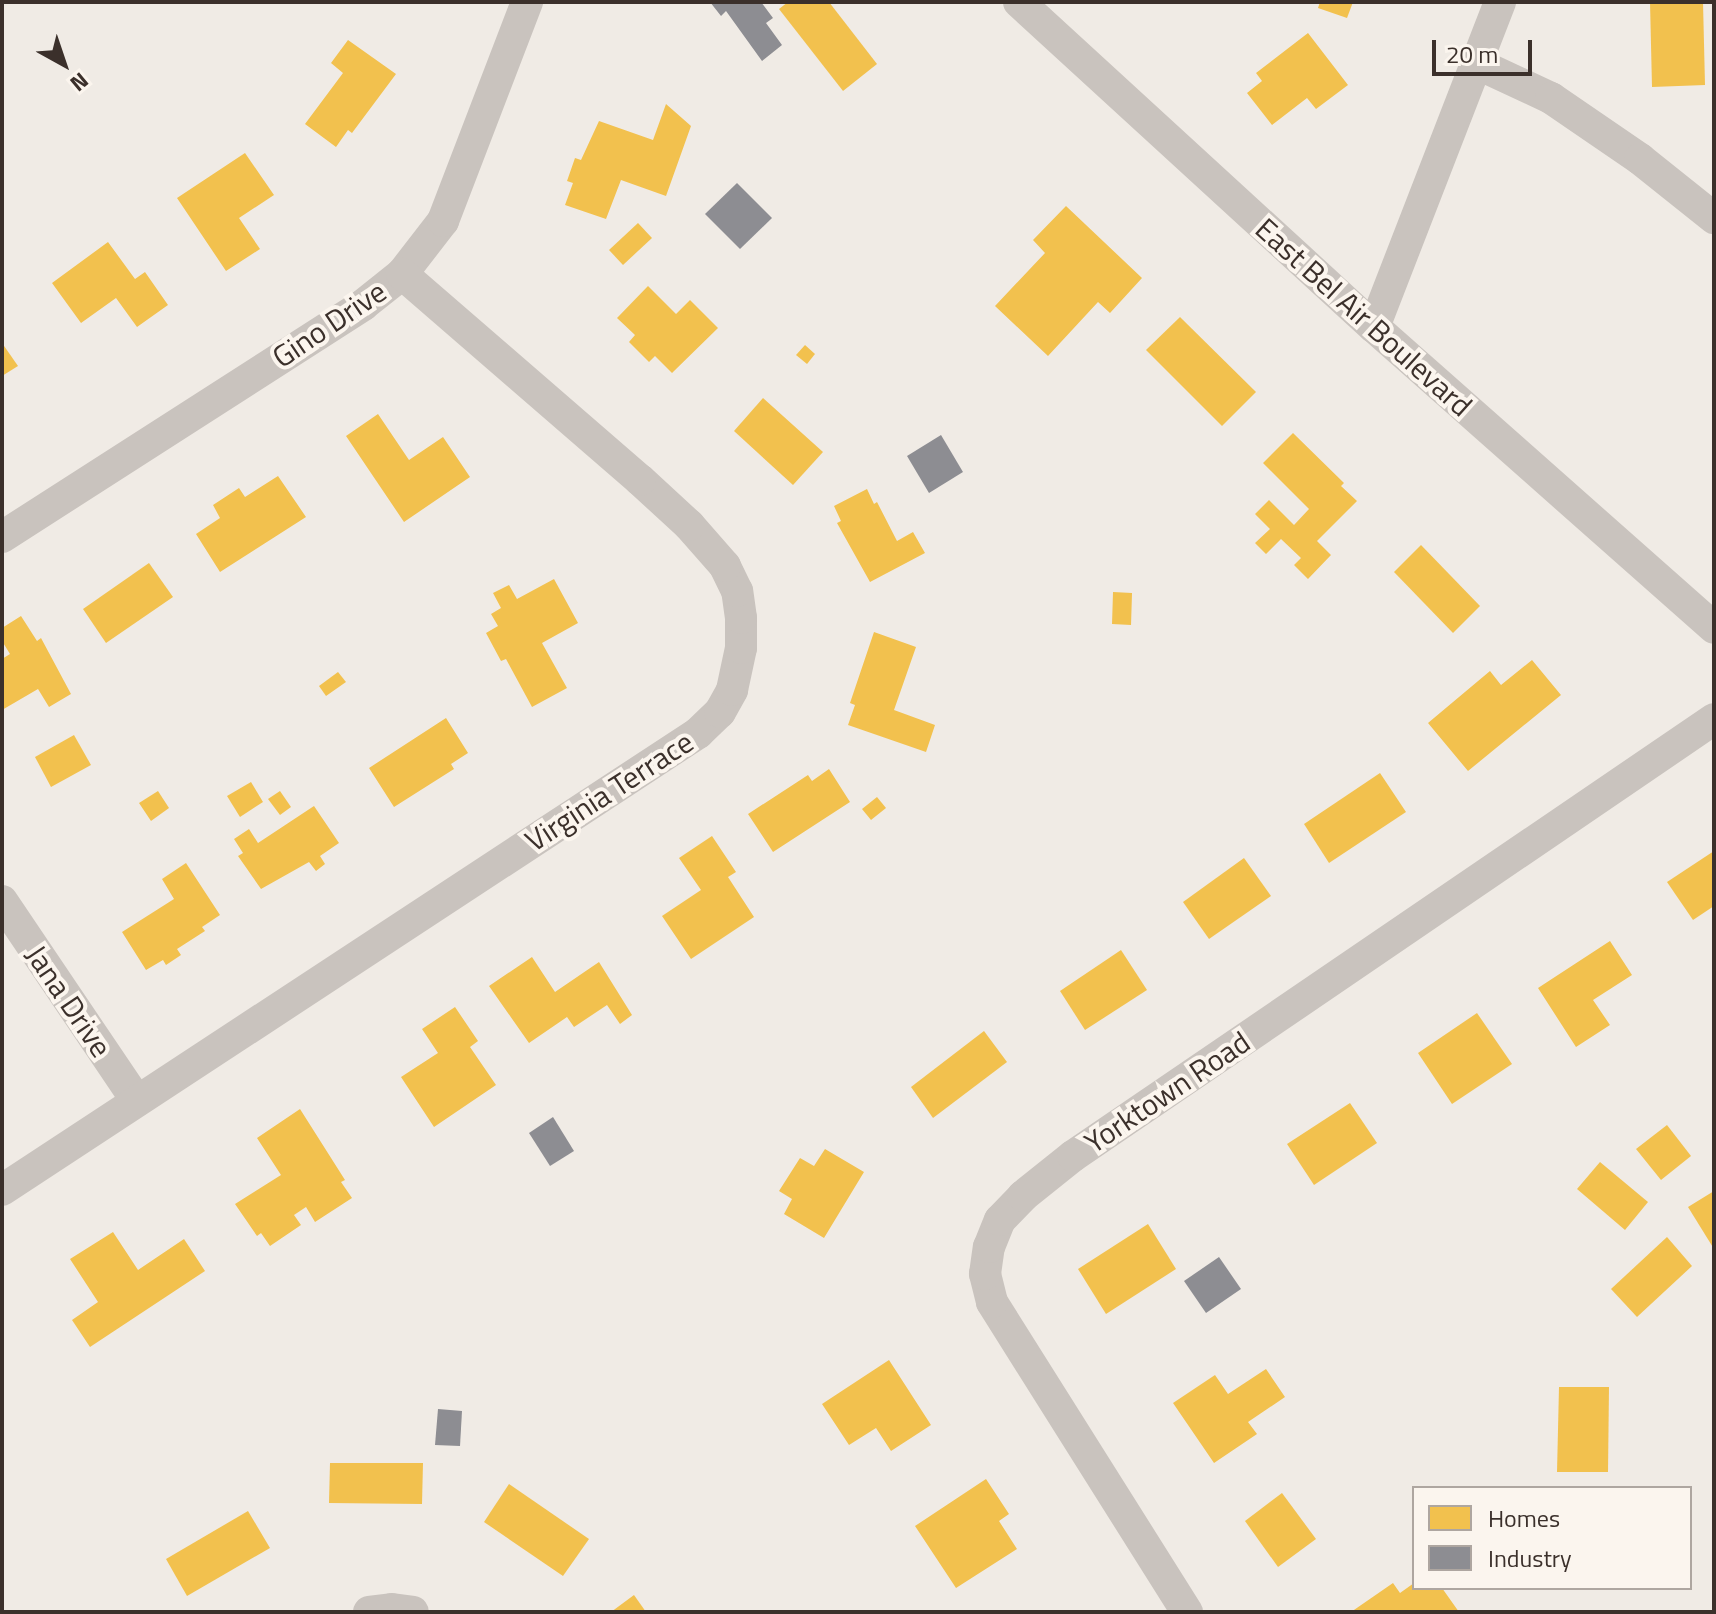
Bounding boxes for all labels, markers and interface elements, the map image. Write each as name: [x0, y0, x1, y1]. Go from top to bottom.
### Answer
north arrow: [24, 24, 104, 104]
scale bar: [1436, 24, 1536, 74]
text: 20 m: [1446, 36, 1498, 72]
text: N: [63, 64, 96, 100]
street label: East Bel Air Boulevard: [1248, 210, 1480, 424]
street label: Gino Drive: [265, 273, 393, 375]
street label: Virginia Terrace: [518, 723, 700, 859]
street label: Jana Drive: [19, 938, 119, 1064]
street label: Yorktown Road: [1078, 1024, 1256, 1160]
legend: [1412, 1486, 1692, 1590]
text: Homes: [1488, 1500, 1560, 1536]
text: Industry: [1488, 1540, 1572, 1576]

